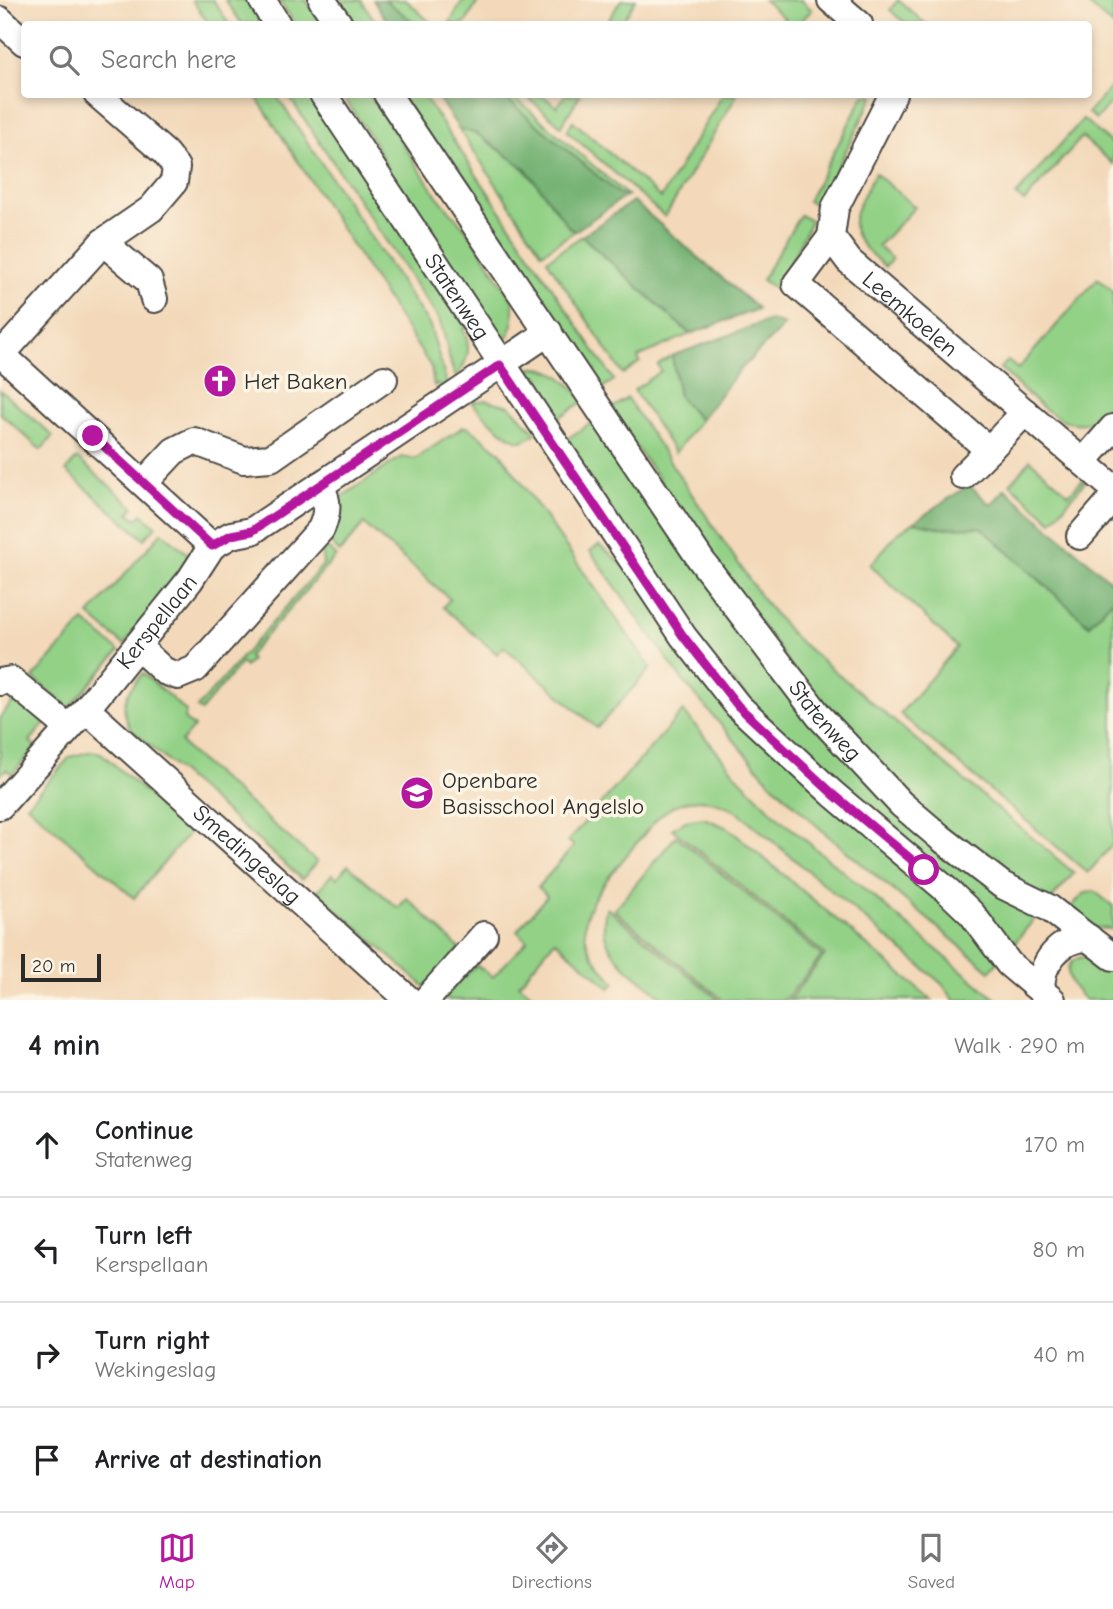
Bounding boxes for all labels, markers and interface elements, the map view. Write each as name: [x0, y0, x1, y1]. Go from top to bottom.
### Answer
search box: [21, 21, 1092, 98]
icon: search: [45, 41, 83, 79]
text: Search here: [101, 45, 236, 75]
street label: Statenweg: [419, 249, 495, 345]
street label: Leemkoelen: [857, 266, 963, 362]
church icon: Het Baken: [201, 362, 239, 400]
place label: Het Baken: [244, 368, 347, 395]
route end: [77, 420, 108, 451]
street label: Kerspellaan: [111, 569, 203, 674]
street label: Statenweg: [783, 675, 867, 767]
place label: Openbare Basisschool Angelslo: [442, 767, 644, 820]
school or university icon: Openbare Basisschool Angelslo: [398, 774, 436, 812]
street label: Smedingeslag: [187, 799, 306, 910]
route start: [908, 854, 939, 885]
scale bar: [21, 951, 102, 983]
text: 20 m: [32, 955, 76, 977]
text: 4 min: [28, 1028, 100, 1063]
text: Walk · 290 m: [954, 1032, 1085, 1059]
text: Continue: [95, 1116, 193, 1146]
icon: ahead: [28, 1126, 66, 1164]
text: 170 m: [1024, 1131, 1085, 1158]
text: Statenweg: [95, 1146, 193, 1173]
text: Turn left: [95, 1221, 192, 1251]
icon: left: [28, 1231, 66, 1269]
text: 80 m: [1032, 1236, 1085, 1263]
text: Kerspellaan: [95, 1251, 208, 1278]
text: Turn right: [95, 1326, 209, 1356]
icon: right: [28, 1336, 66, 1374]
text: 40 m: [1033, 1341, 1085, 1368]
text: Wekingeslag: [95, 1356, 216, 1383]
icon: arrive: [28, 1441, 66, 1479]
text: Arrive at destination: [95, 1445, 322, 1475]
tab: Map: [158, 1529, 196, 1593]
tab: Directions: [512, 1529, 592, 1593]
tab: Saved: [908, 1529, 955, 1593]

